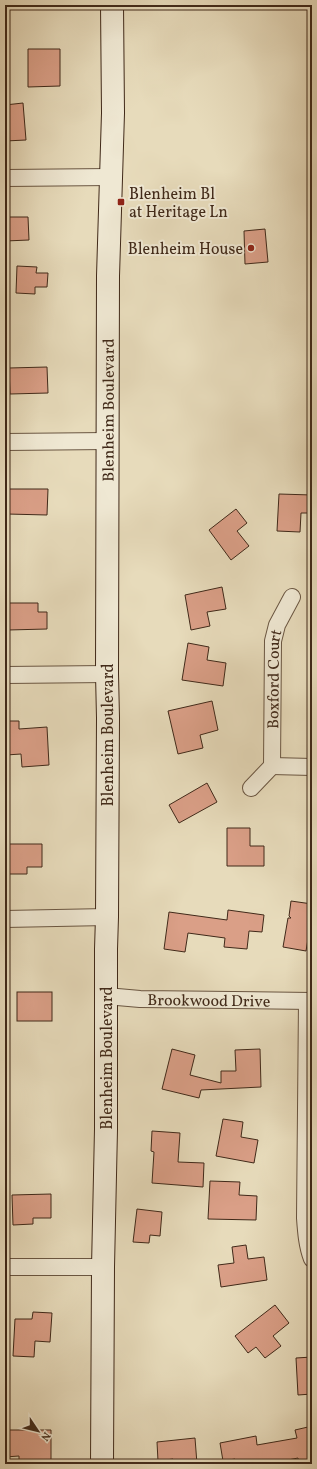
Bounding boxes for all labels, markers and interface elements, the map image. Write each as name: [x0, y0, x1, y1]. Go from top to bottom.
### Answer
place label: Blenheim Bl at Heritage Ln: [129, 184, 228, 224]
marker: Blenheim Bl at Heritage Ln: [116, 197, 126, 207]
place label: Blenheim House: [128, 239, 243, 261]
marker: Blenheim House: [246, 243, 256, 253]
street label: Blenheim Boulevard: [98, 338, 121, 482]
street label: Boxford Court: [263, 627, 289, 729]
street label: Blenheim Boulevard: [98, 663, 120, 807]
street label: Blenheim Boulevard: [97, 986, 119, 1130]
street label: Brookwood Drive: [147, 990, 270, 1014]
north arrow: [18, 1411, 58, 1451]
text: N: [37, 1428, 53, 1443]

